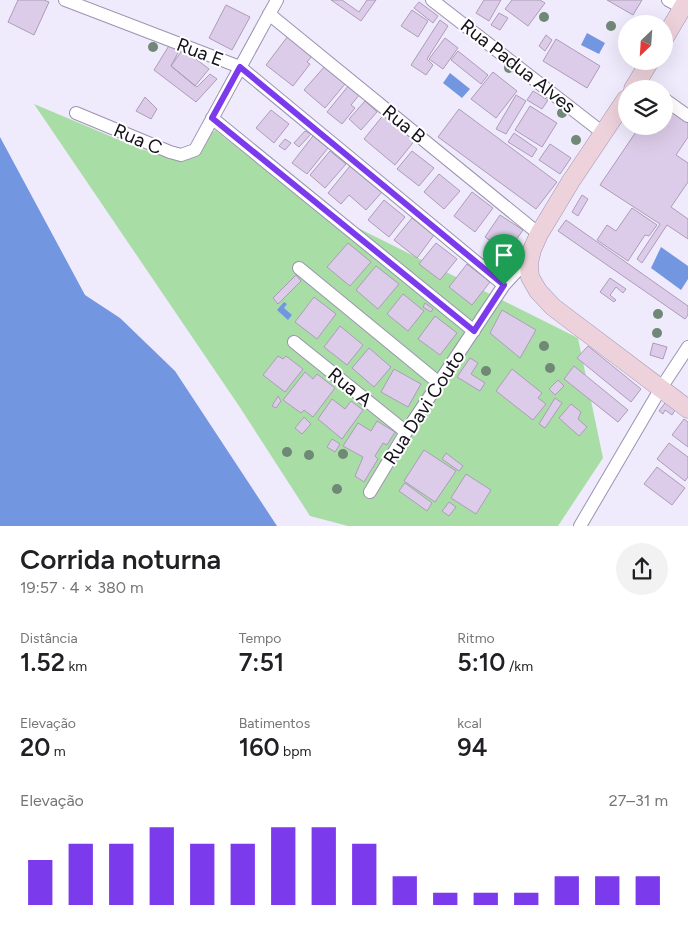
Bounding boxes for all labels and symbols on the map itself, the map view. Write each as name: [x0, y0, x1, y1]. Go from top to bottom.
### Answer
street label: Rua Padua Alves: [456, 14, 580, 118]
north arrow: [618, 15, 672, 70]
street label: Rua E: [173, 33, 227, 71]
street label: Rua B: [378, 100, 430, 148]
street label: Rua C: [110, 119, 166, 160]
pin: [483, 234, 525, 285]
street label: Rua Davi Couto: [378, 345, 470, 469]
street label: Rua A: [323, 362, 377, 412]

